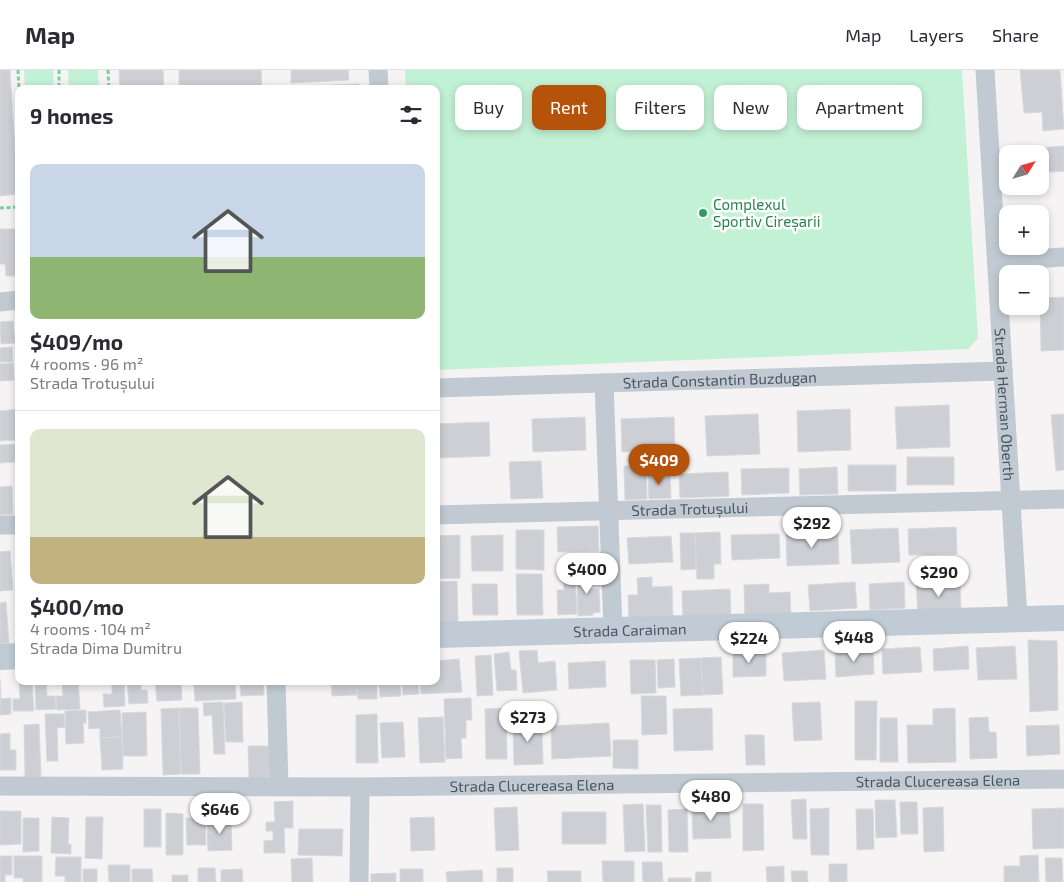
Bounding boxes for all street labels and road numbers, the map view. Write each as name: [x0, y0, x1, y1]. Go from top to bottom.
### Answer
street label: Strada Herman Oberth: [992, 327, 1019, 481]
street label: Strada Constantin Buzdugan: [623, 368, 817, 391]
street label: Strada Trotușului: [631, 498, 749, 519]
street label: Strada Caraiman: [573, 619, 687, 640]
street label: Strada Clucereasa Elena: [856, 770, 1020, 790]
street label: Strada Clucereasa Elena: [450, 775, 614, 795]

